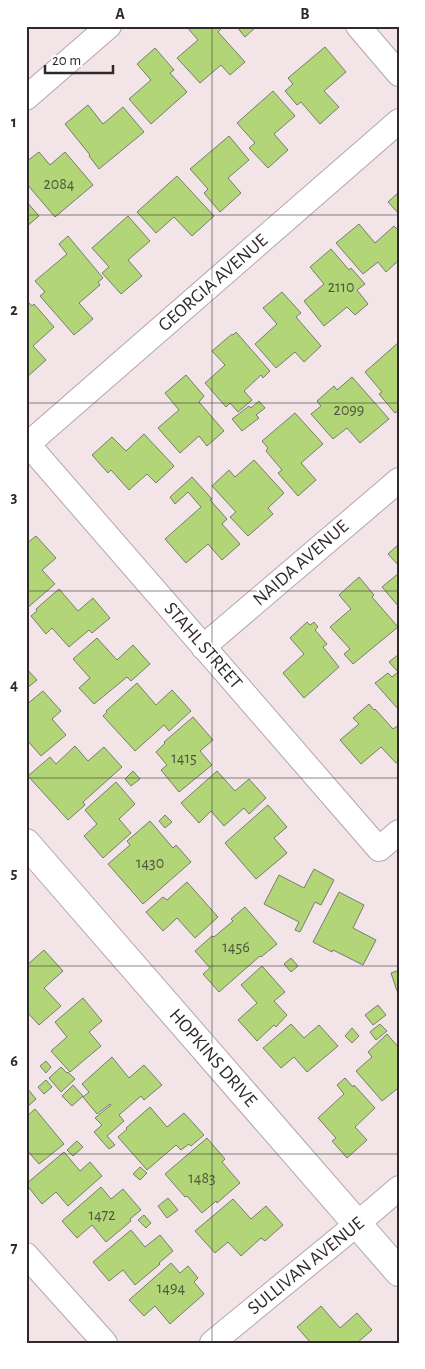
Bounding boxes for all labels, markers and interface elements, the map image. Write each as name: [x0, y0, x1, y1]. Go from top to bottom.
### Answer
text: A: [115, 6, 125, 22]
text: B: [300, 6, 310, 22]
scale bar: [45, 42, 112, 74]
text: 20 m: [52, 53, 81, 68]
text: 1: [11, 114, 17, 130]
house number: 2084: [43, 176, 75, 192]
street label: GEORGIA AVENUE: [155, 231, 271, 335]
house number: 2110: [328, 279, 354, 295]
text: 2: [10, 302, 18, 318]
house number: 2099: [334, 402, 364, 418]
text: 3: [11, 489, 18, 505]
street label: NAIDA AVENUE: [250, 517, 352, 609]
street label: STAHL STREET: [160, 599, 246, 693]
text: 4: [10, 677, 18, 693]
house number: 1415: [171, 750, 197, 766]
house number: 1430: [136, 855, 164, 871]
text: 5: [11, 865, 18, 881]
house number: 1456: [222, 939, 250, 955]
street label: HOPKINS DRIVE: [166, 1005, 260, 1111]
text: 6: [10, 1053, 18, 1069]
house number: 1483: [188, 1170, 216, 1186]
house number: 1472: [88, 1207, 116, 1223]
street label: SULLIVAN AVENUE: [244, 1214, 368, 1318]
text: 7: [11, 1240, 18, 1256]
house number: 1494: [157, 1280, 186, 1296]

